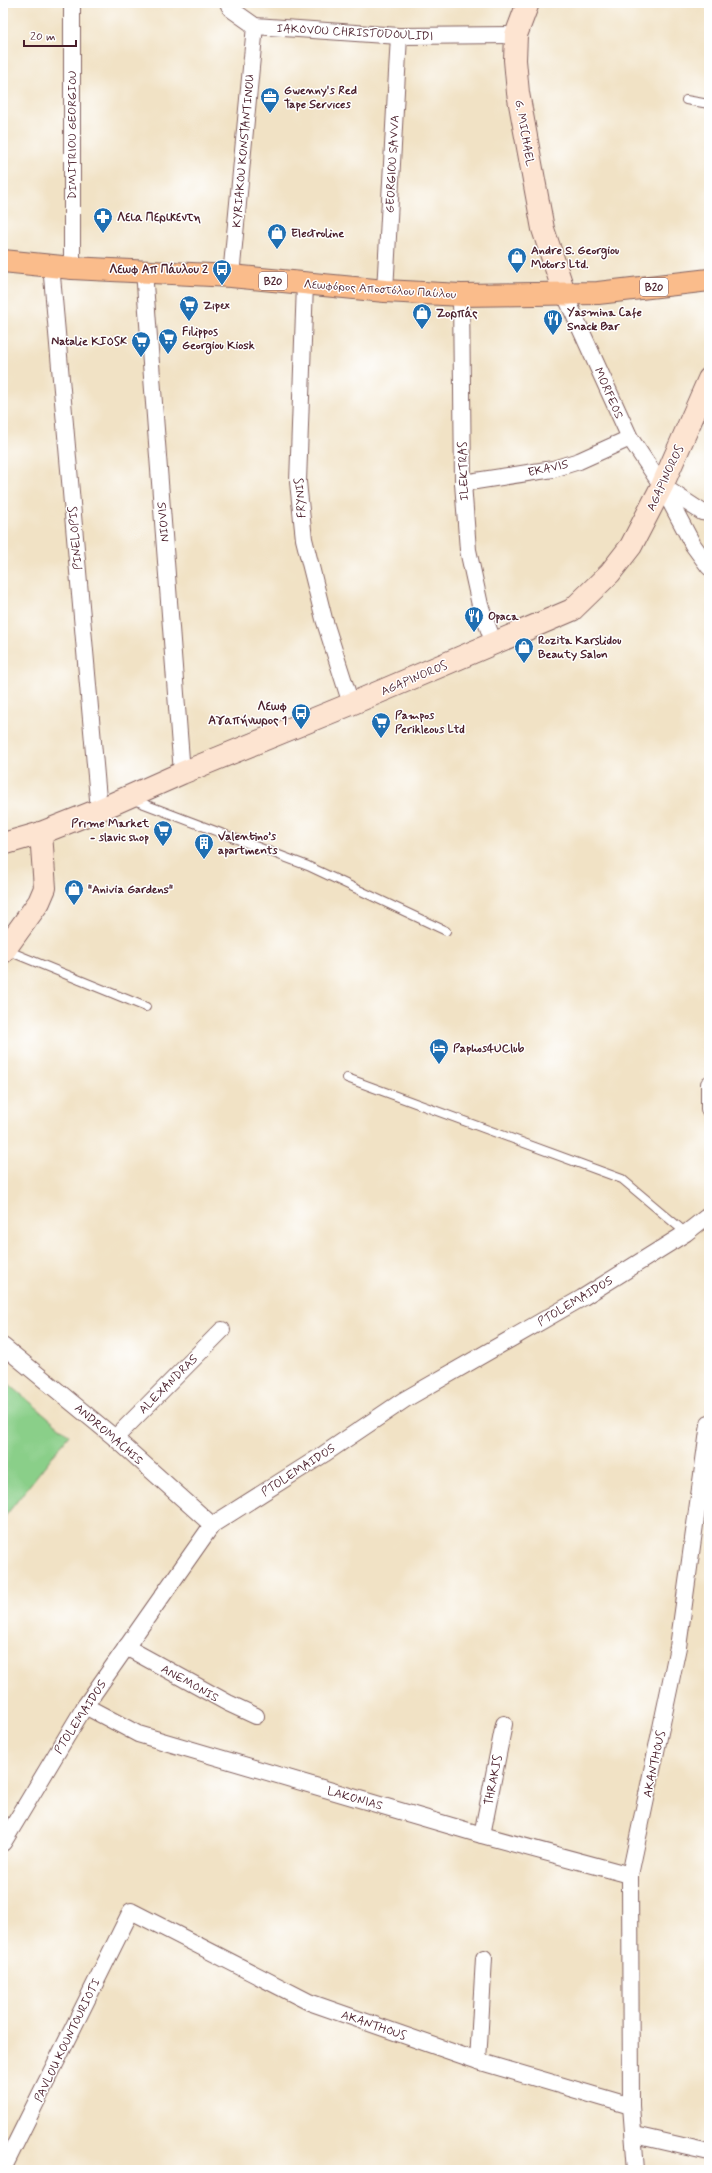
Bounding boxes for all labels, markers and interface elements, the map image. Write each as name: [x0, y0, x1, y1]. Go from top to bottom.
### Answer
street label: IAKOVOU CHRISTODOULIDI: [276, 21, 434, 45]
scale bar: [24, 22, 76, 48]
text: 20 m: [30, 29, 56, 45]
street label: DIMITRIOU GEORGIOU: [65, 70, 81, 200]
street label: KYRIAKOU KONSTANTINOU: [229, 74, 259, 229]
place label: Gwenny's Red Tape Services: [284, 83, 357, 113]
office icon: Gwenny's Red Tape Services: [259, 86, 281, 114]
street label: G. MICHAEL: [510, 99, 538, 168]
street label: GEORGIOU SAVVA: [382, 114, 404, 214]
pharmacy icon: Λεια Περικεντη: [92, 206, 114, 234]
place label: Λεια Περικεντη: [117, 210, 201, 226]
shop icon: Electroline: [266, 222, 288, 250]
place label: Electroline: [291, 226, 344, 242]
place label: Andre S. Georgiou Motors Ltd.: [531, 243, 619, 273]
shop icon: Andre S. Georgiou Motors Ltd.: [506, 246, 528, 274]
bus stop icon: Λεωφ Απ Πάυλου 2: [211, 258, 233, 286]
place label: Λεωφ Απ Πάυλου 2: [109, 262, 208, 278]
road number: B20: [259, 272, 287, 290]
street label: Λεωφόρος Αποστόλου Παύλου: [303, 277, 457, 303]
road number: B20: [640, 278, 668, 296]
supermarket icon: Zipex: [178, 294, 200, 322]
place label: Zipex: [203, 298, 230, 314]
shop icon: Ζορπάς: [411, 302, 433, 330]
place label: Yasmina Cafe Snack Bar: [567, 305, 642, 335]
place label: Ζορπάς: [436, 306, 478, 322]
restaurant icon: Yasmina Cafe Snack Bar: [542, 308, 564, 336]
place label: Filippos Georgiou Kiosk: [182, 324, 255, 355]
supermarket icon: Filippos Georgiou Kiosk: [157, 327, 179, 355]
supermarket icon: Natalie KIOSK: [130, 330, 152, 358]
place label: Natalie KIOSK: [51, 334, 127, 350]
street label: MORFEOS: [590, 365, 627, 422]
street label: ILEKTRAS: [455, 441, 473, 501]
street label: AGAPINOROS: [644, 443, 688, 514]
street label: EKAVIS: [526, 457, 570, 481]
street label: FRYNIS: [292, 477, 310, 519]
street label: NIOVIS: [155, 501, 173, 543]
street label: PINELOPIS: [65, 505, 87, 570]
restaurant icon: Opaca: [463, 605, 485, 633]
place label: Opaca: [488, 609, 519, 625]
place label: Rozita Karslidou Beauty Salon: [538, 633, 621, 663]
shop icon: Rozita Karslidou Beauty Salon: [513, 636, 535, 664]
street label: AGAPINOROS: [379, 658, 450, 700]
place label: Λεωφ Αγαπήνωρος 1: [208, 699, 287, 729]
bus stop icon: Λεωφ Αγαπήνωρος 1: [290, 702, 312, 730]
place label: Pampos Perikleous Ltd: [395, 708, 465, 738]
supermarket icon: Pampos Perikleous Ltd: [370, 711, 392, 739]
place label: Prime Market - slavic shop: [71, 816, 150, 846]
supermarket icon: Prime Market - slavic shop: [152, 819, 174, 847]
place label: Valentino’s apartments: [218, 829, 278, 859]
building icon: Valentino’s apartments: [193, 832, 215, 860]
shop icon: "Anivia Gardens": [63, 878, 85, 906]
place label: "Anivia Gardens": [88, 882, 173, 898]
hotel icon: Paphos4UClub: [428, 1037, 450, 1065]
place label: Paphos4UClub: [453, 1041, 525, 1057]
street label: PTOLEMAIDOS: [535, 1273, 616, 1331]
street label: ALEXANDRAS: [136, 1351, 202, 1418]
street label: ANDROMACHIS: [71, 1401, 146, 1469]
street label: PTOLEMAIDOS: [258, 1441, 339, 1501]
street label: ANEMONIS: [158, 1661, 222, 1706]
street label: PTOLEMAIDOS: [51, 1677, 111, 1758]
street label: AKANTHOUS: [640, 1729, 670, 1799]
street label: THRAKIS: [481, 1754, 507, 1807]
street label: LAKONIAS: [325, 1783, 385, 1815]
street label: PAVLOU KOUNTOURIOTI: [31, 1976, 105, 2105]
street label: AKANTHOUS: [339, 2007, 408, 2045]

